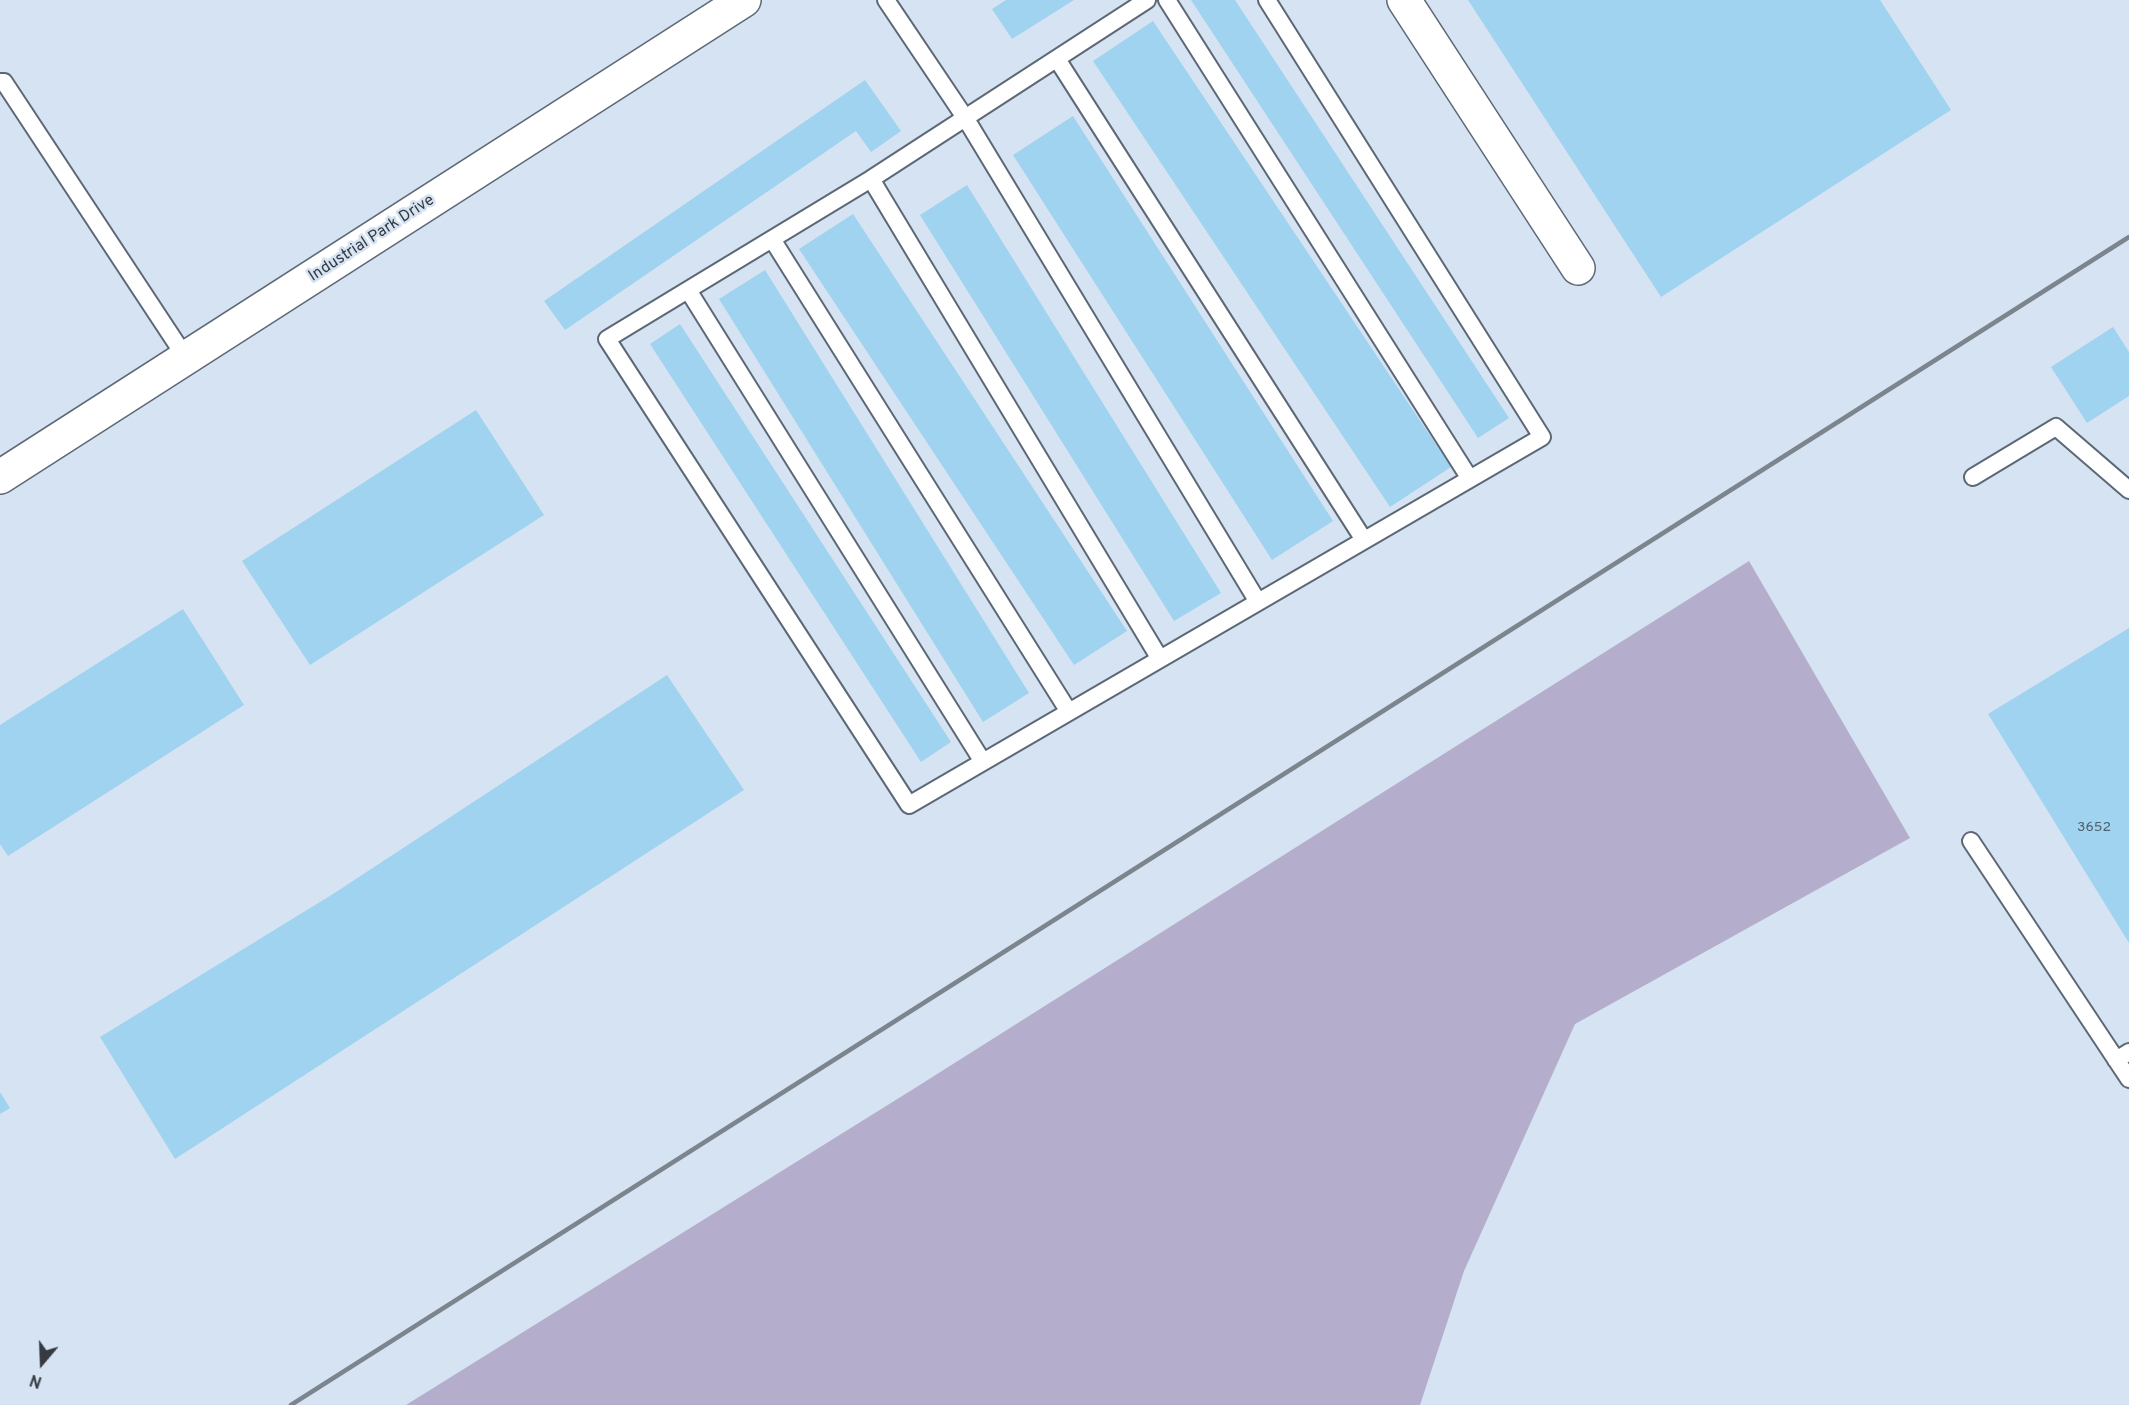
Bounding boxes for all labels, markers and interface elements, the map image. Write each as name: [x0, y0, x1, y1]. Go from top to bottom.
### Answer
street label: Industrial Park Drive: [306, 191, 438, 287]
house number: 3652: [2077, 820, 2111, 836]
north arrow: [12, 1333, 72, 1393]
text: N: [27, 1369, 45, 1391]

